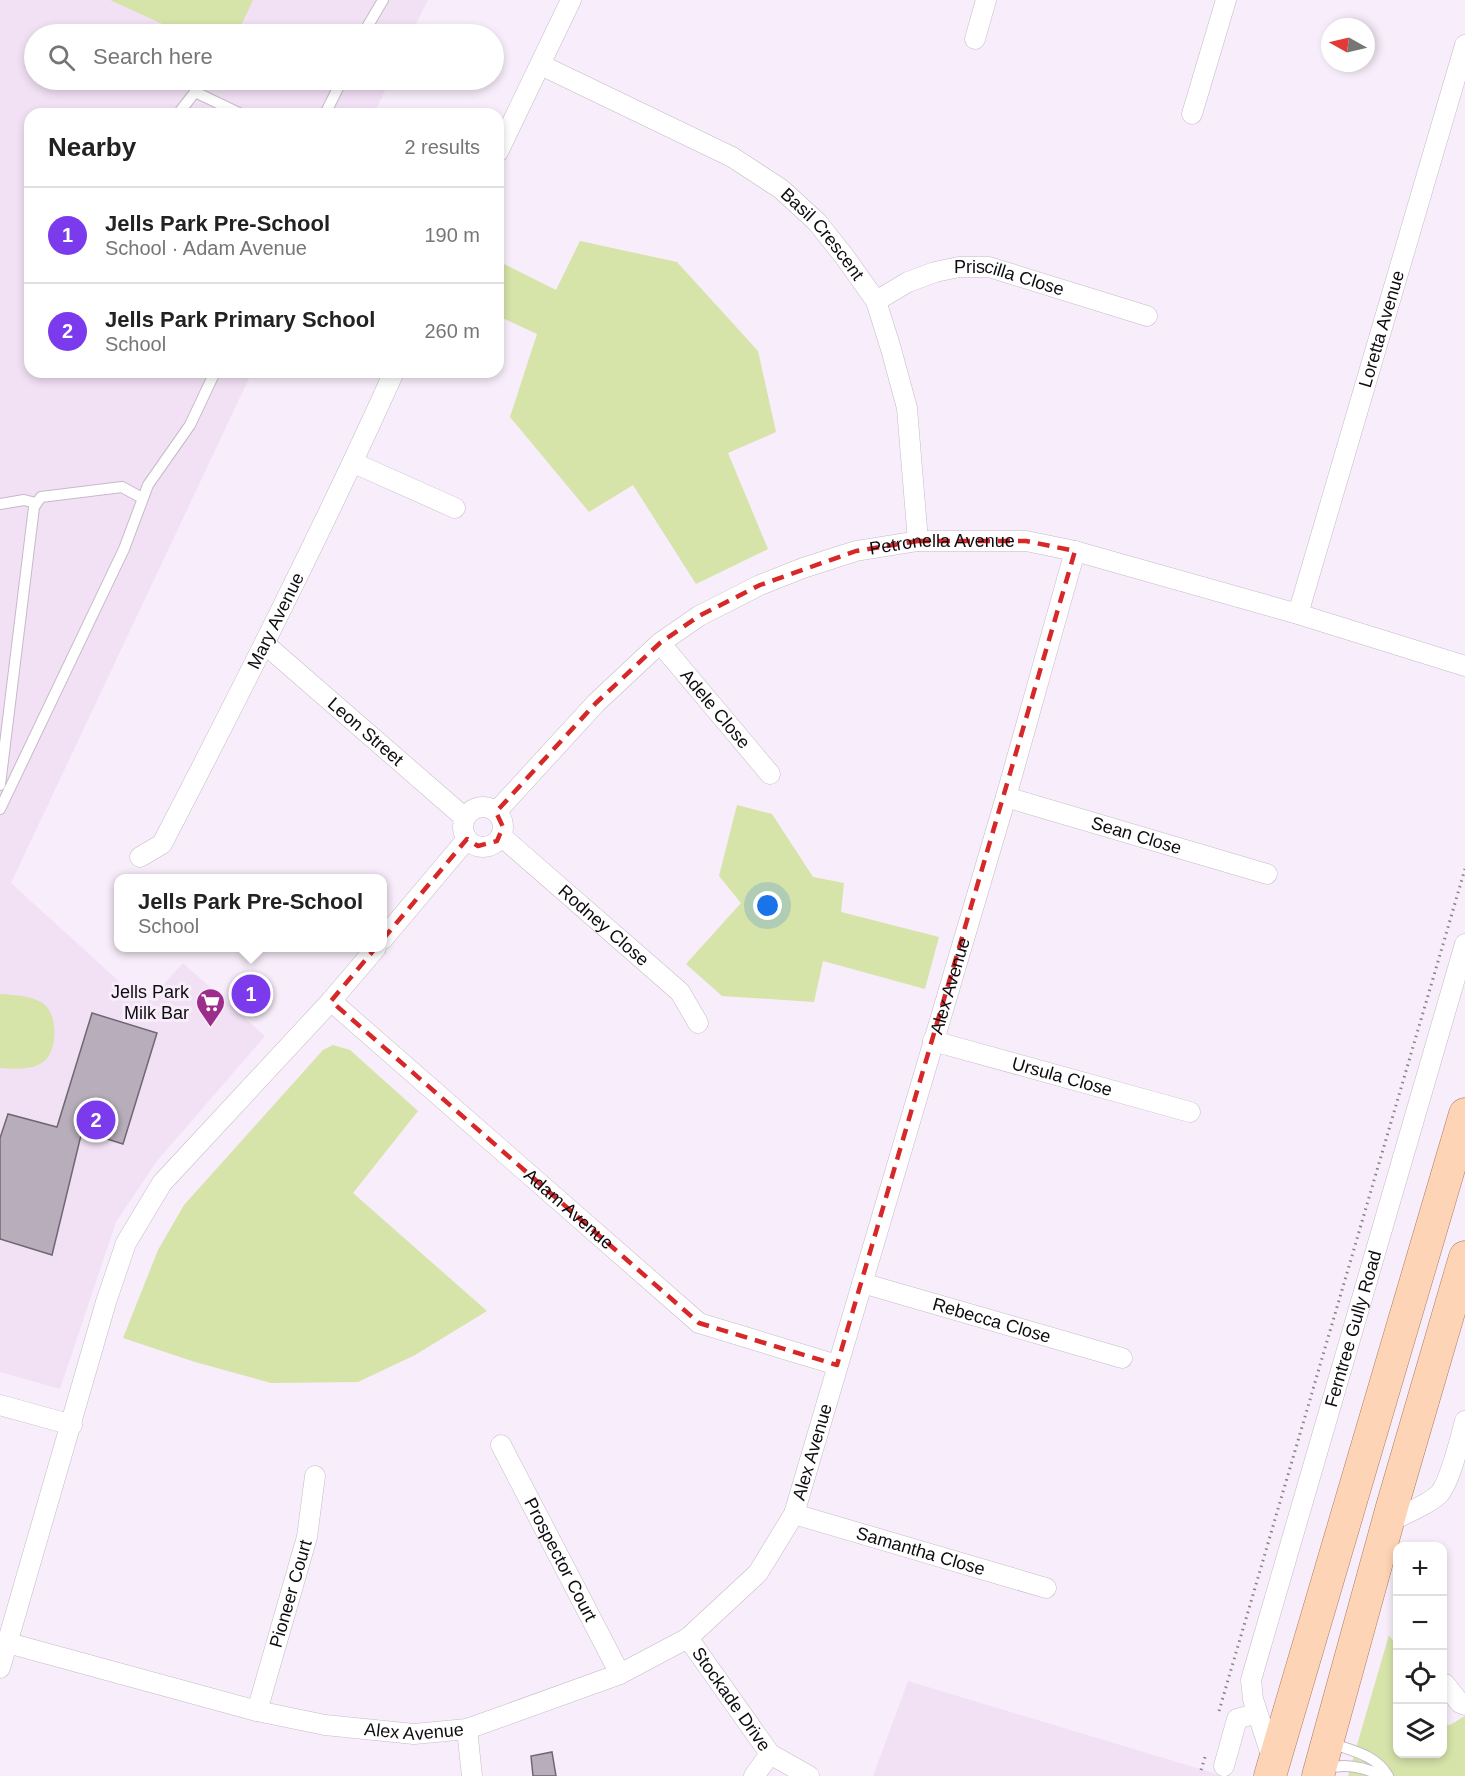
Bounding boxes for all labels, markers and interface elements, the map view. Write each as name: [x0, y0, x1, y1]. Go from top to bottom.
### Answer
north arrow: [1321, 18, 1375, 72]
search box: [24, 24, 504, 90]
icon: search: [45, 41, 78, 74]
text: Search here: [93, 44, 213, 69]
text: Nearby: [48, 132, 136, 162]
text: 2 results: [404, 136, 480, 158]
street label: Basil Crescent: [777, 184, 868, 284]
text: Jells Park Pre-School: [105, 211, 330, 236]
text: 1: [62, 224, 73, 246]
text: 190 m: [424, 224, 480, 246]
text: School · Adam Avenue: [105, 237, 307, 259]
street label: Priscilla Close: [954, 256, 1066, 300]
street label: Loretta Avenue: [1355, 268, 1408, 390]
text: Jells Park Primary School: [105, 307, 375, 332]
text: 2: [62, 320, 73, 342]
text: 260 m: [424, 320, 480, 342]
text: School: [105, 333, 166, 355]
street label: Petronella Avenue: [868, 531, 1015, 559]
street label: Mary Avenue: [243, 569, 308, 672]
street label: Adele Close: [676, 665, 754, 752]
street label: Leon Street: [324, 693, 407, 770]
street label: Sean Close: [1089, 813, 1184, 858]
popup: [114, 874, 387, 952]
street label: Rodney Close: [554, 881, 653, 970]
text: Jells Park Pre-School: [138, 889, 363, 914]
your location: [753, 891, 782, 920]
text: School: [138, 915, 199, 937]
street label: Alex Avenue: [926, 935, 974, 1037]
pin: 1: [232, 972, 270, 1016]
place label: Jells Park Milk Bar: [111, 982, 190, 1023]
supermarket icon: Jells Park Milk Bar: [194, 986, 226, 1028]
street label: Ursula Close: [1010, 1053, 1115, 1100]
pin: 2: [76, 1098, 116, 1142]
street label: Adam Avenue: [520, 1165, 617, 1253]
street label: Ferntree Gully Road: [1321, 1248, 1385, 1409]
street label: Rebecca Close: [930, 1294, 1053, 1347]
street label: Alex Avenue: [789, 1401, 836, 1503]
street label: Prospector Court: [520, 1494, 601, 1624]
street label: Samantha Close: [854, 1523, 987, 1580]
street label: Pioneer Court: [266, 1538, 316, 1650]
map controls: [1393, 1542, 1447, 1758]
button: +: [1393, 1542, 1447, 1596]
button: −: [1393, 1596, 1447, 1650]
street label: Stockade Drive: [688, 1644, 775, 1755]
button: locate: [1393, 1650, 1447, 1704]
button: layers: [1393, 1704, 1447, 1758]
street label: Alex Avenue: [363, 1719, 465, 1744]

